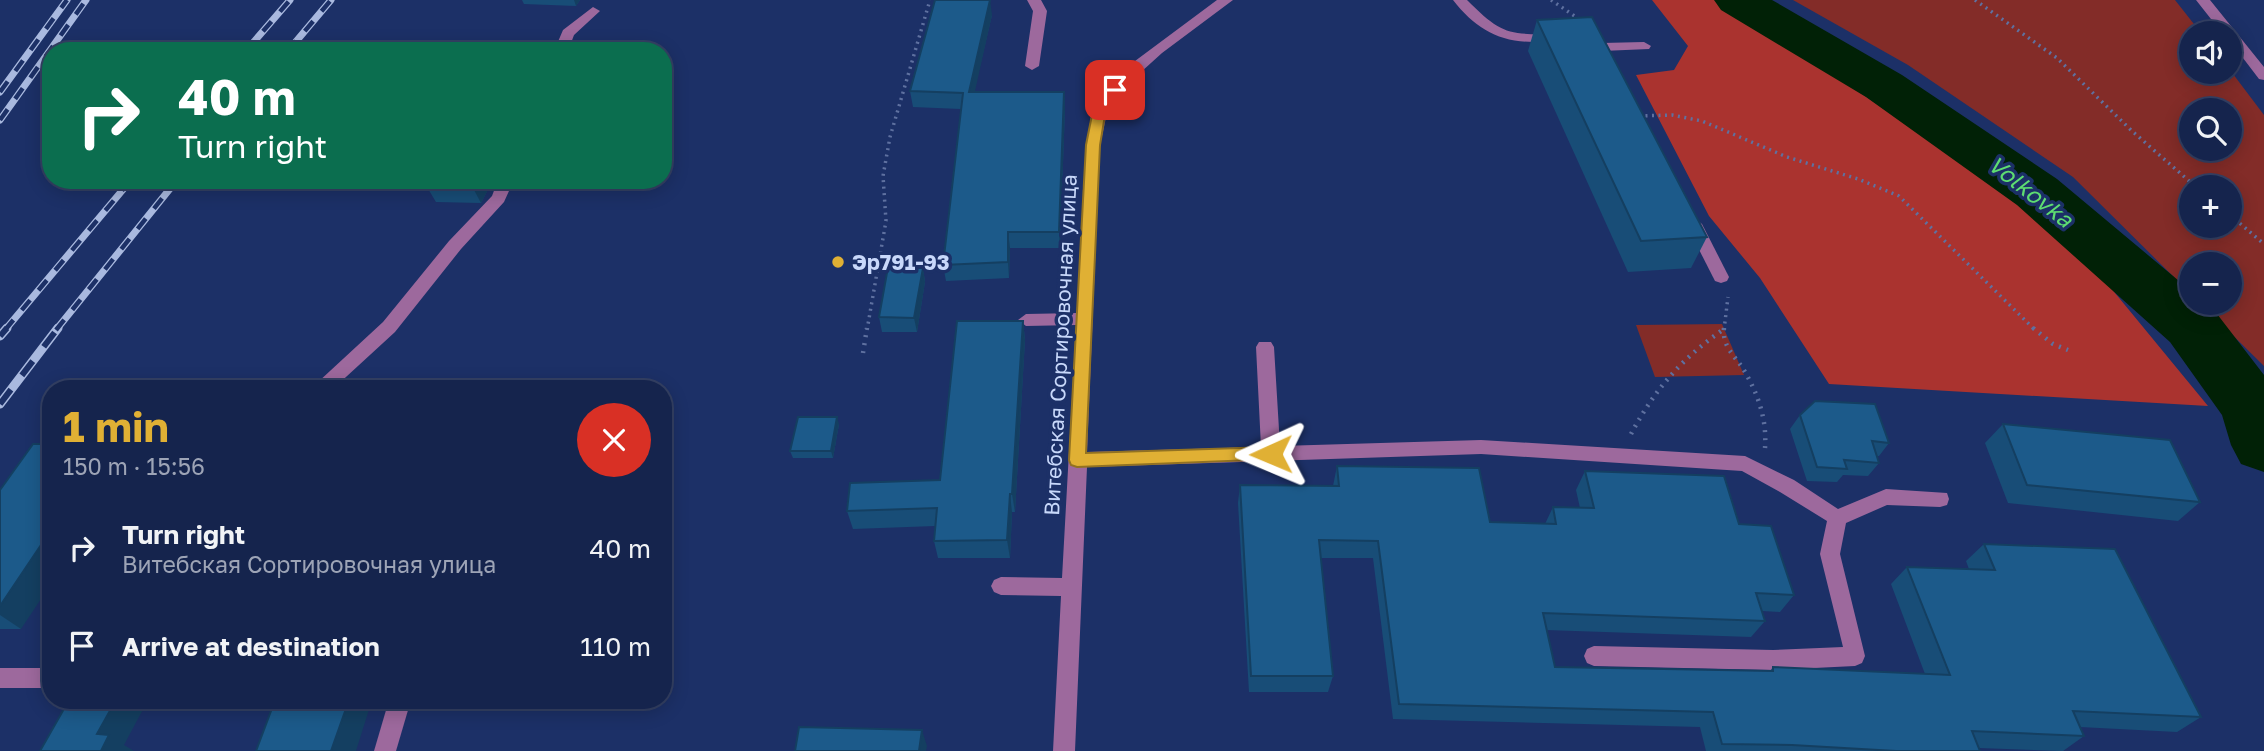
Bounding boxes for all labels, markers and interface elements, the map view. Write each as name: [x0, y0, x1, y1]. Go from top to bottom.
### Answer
map controls: [2179, 21, 2242, 315]
button: sound: [2179, 21, 2242, 84]
pin: [1085, 60, 1145, 120]
text: 40 m: [178, 67, 296, 126]
icon: right: [63, 70, 154, 161]
icon: arrive: [1096, 71, 1134, 109]
button: search: [2179, 98, 2242, 161]
text: Turn right: [178, 127, 327, 165]
water label: Volkovka: [1983, 149, 2080, 233]
street label: Витебская Сортировочная улица: [1038, 174, 1082, 516]
button: +: [2179, 175, 2242, 238]
place label: Эр791-93: [852, 249, 950, 275]
button: −: [2179, 252, 2242, 315]
marker: Эр791-93: [830, 254, 846, 270]
text: 1 min: [63, 401, 169, 451]
button: close: [577, 403, 651, 477]
position arrow: [1234, 417, 1308, 491]
text: 150 m · 15:56: [63, 452, 205, 480]
text: Turn right: [122, 519, 245, 550]
icon: right: [63, 529, 101, 567]
text: 40 m: [590, 533, 651, 564]
text: Витебская Сортировочная улица: [122, 550, 496, 578]
icon: arrive: [63, 627, 101, 665]
text: Arrive at destination: [122, 631, 380, 662]
text: 110 m: [580, 631, 651, 662]

